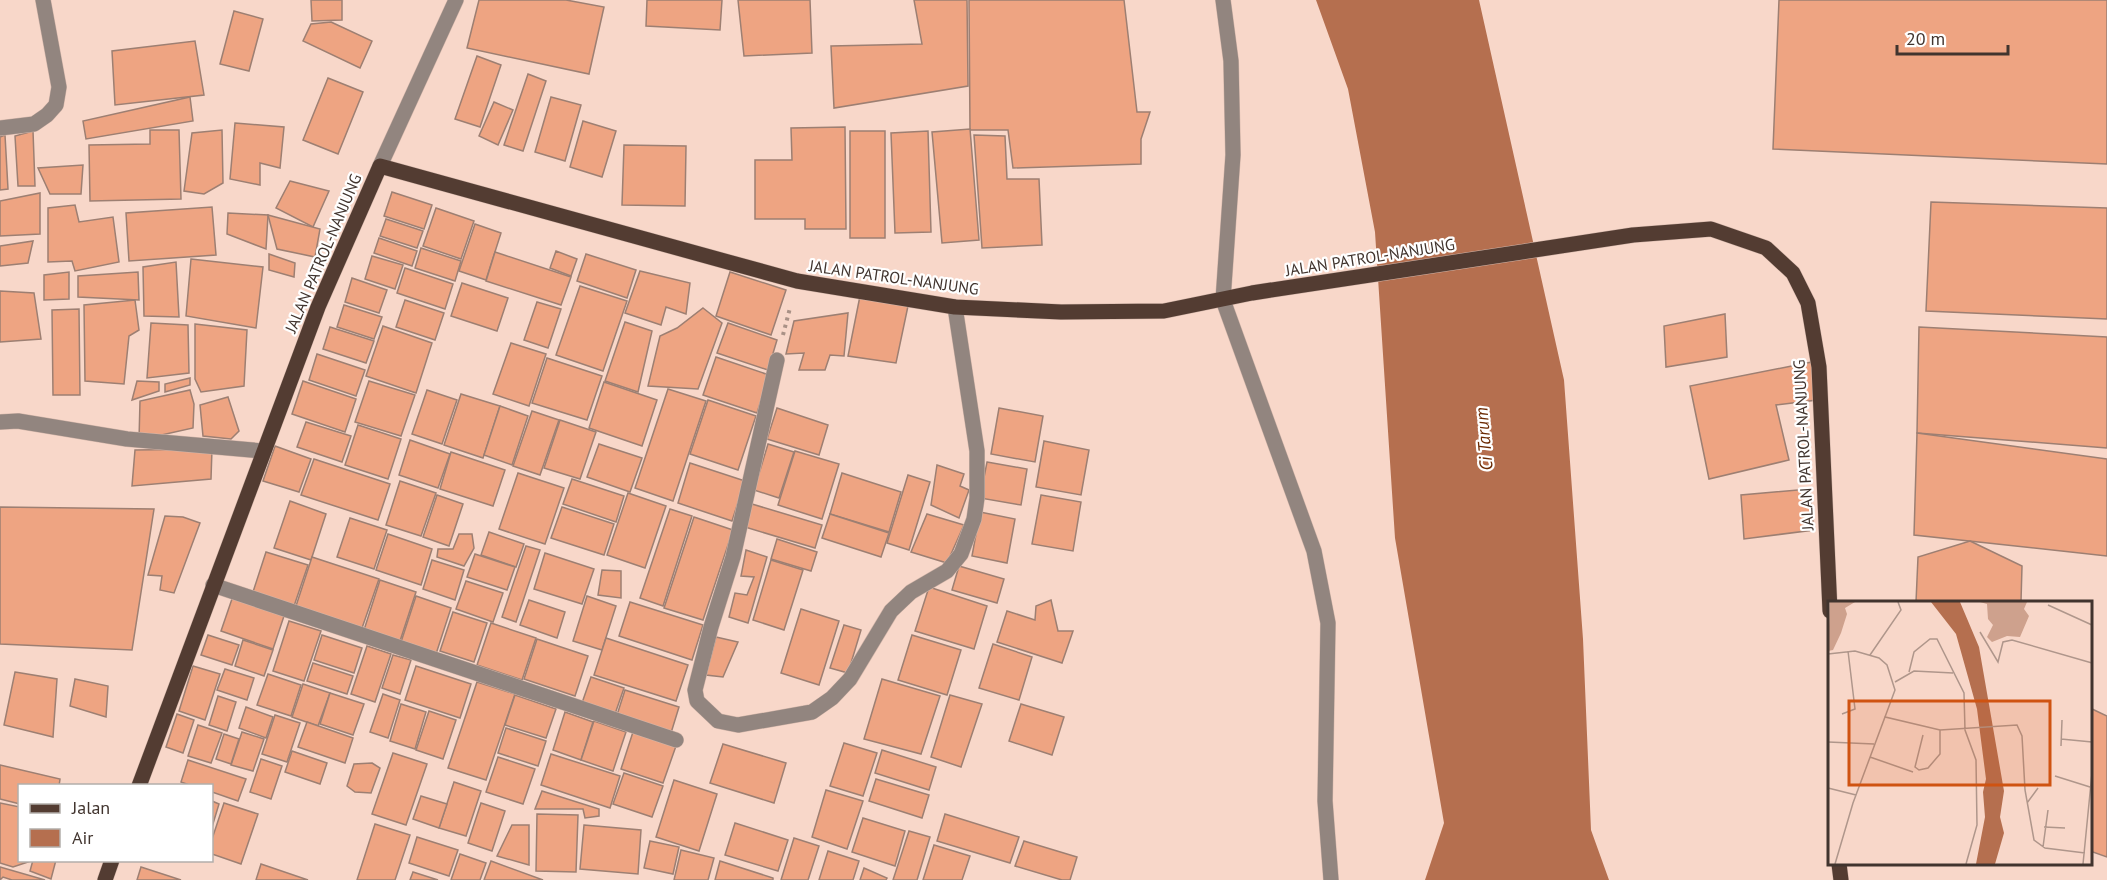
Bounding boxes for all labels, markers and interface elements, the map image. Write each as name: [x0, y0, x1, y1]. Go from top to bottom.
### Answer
scale bar: [1897, 18, 2008, 56]
text: 20 m: [1906, 27, 1945, 50]
street label: JALAN PATROL-NANJUNG: [280, 170, 366, 337]
street label: JALAN PATROL-NANJUNG: [1283, 234, 1456, 280]
street label: JALAN PATROL-NANJUNG: [807, 255, 980, 299]
street label: JALAN PATROL-NANJUNG: [1789, 359, 1818, 532]
water label: Ci Tarum: [1469, 406, 1498, 472]
inset map: [1828, 601, 2092, 865]
legend: [18, 784, 213, 862]
text: Jalan: [71, 796, 110, 819]
text: Air: [72, 826, 93, 849]

